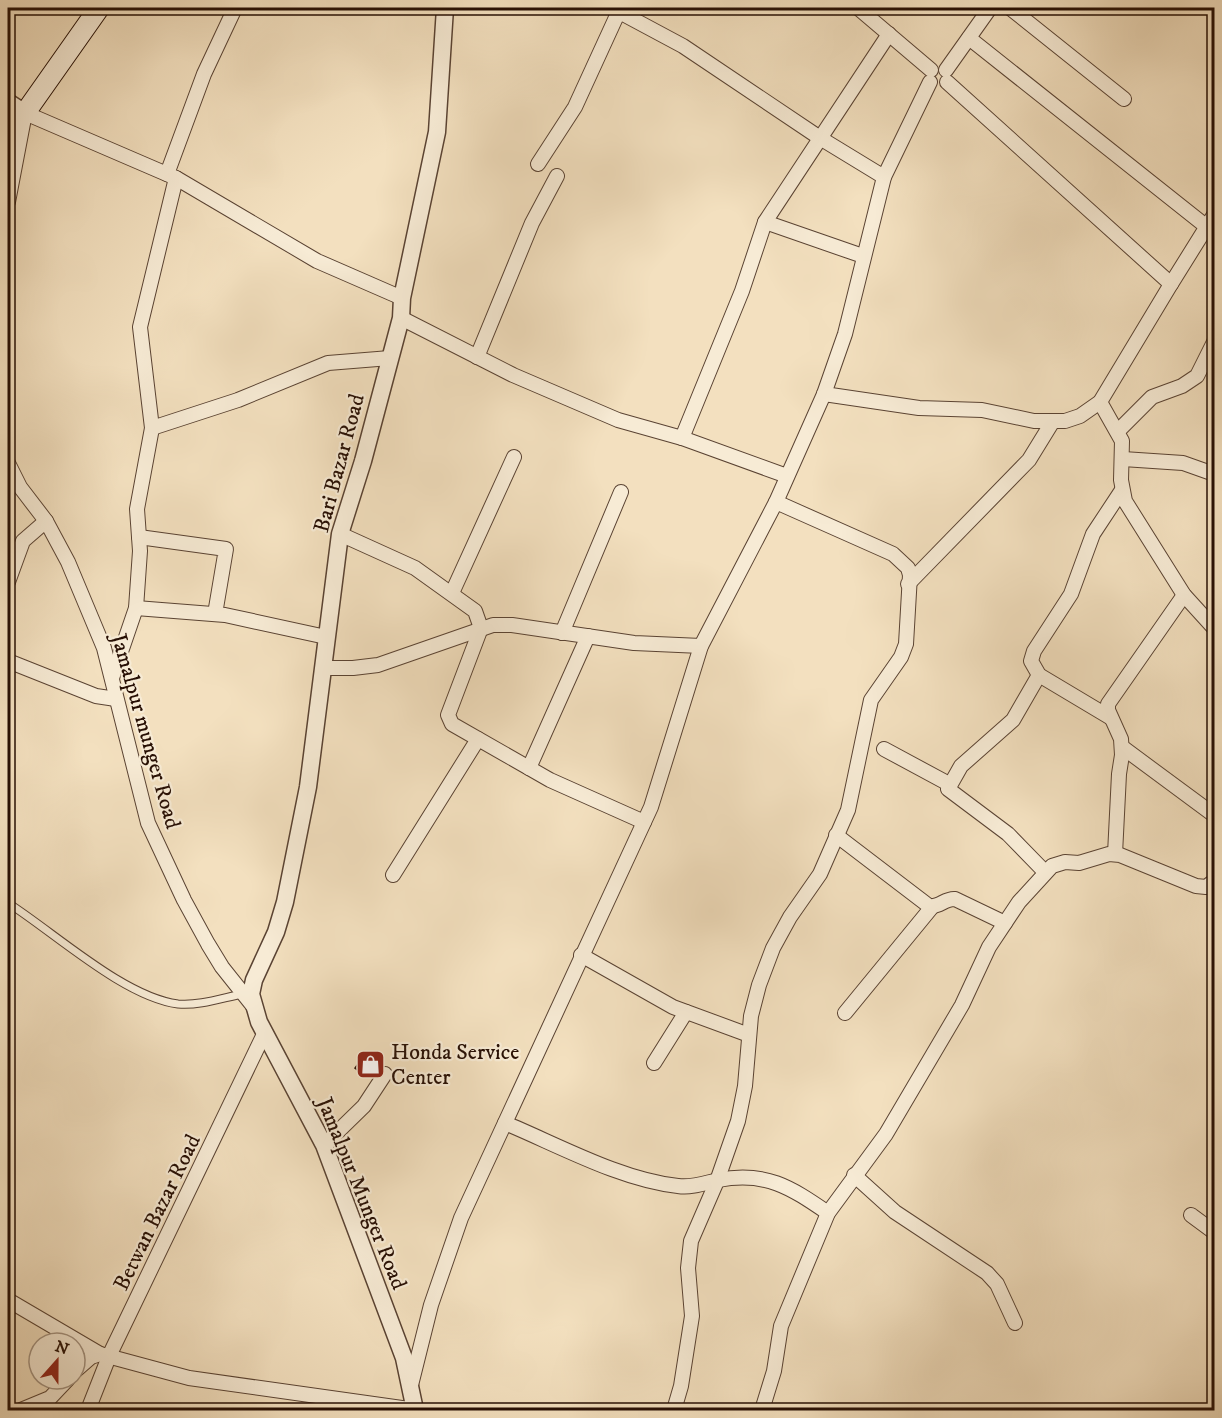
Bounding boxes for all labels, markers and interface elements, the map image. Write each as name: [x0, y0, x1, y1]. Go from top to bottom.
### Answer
street label: Bari Bazar Road: [308, 391, 371, 536]
street label: Jamalpur munger Road: [104, 629, 186, 832]
place label: Honda Service Center: [391, 1039, 519, 1091]
shop icon: Honda Service Center: [354, 1048, 386, 1080]
street label: Jamalpur Munger Road: [310, 1092, 413, 1294]
street label: Betwan Bazar Road: [108, 1130, 207, 1295]
north arrow: [27, 1331, 87, 1391]
text: N: [52, 1336, 72, 1360]

